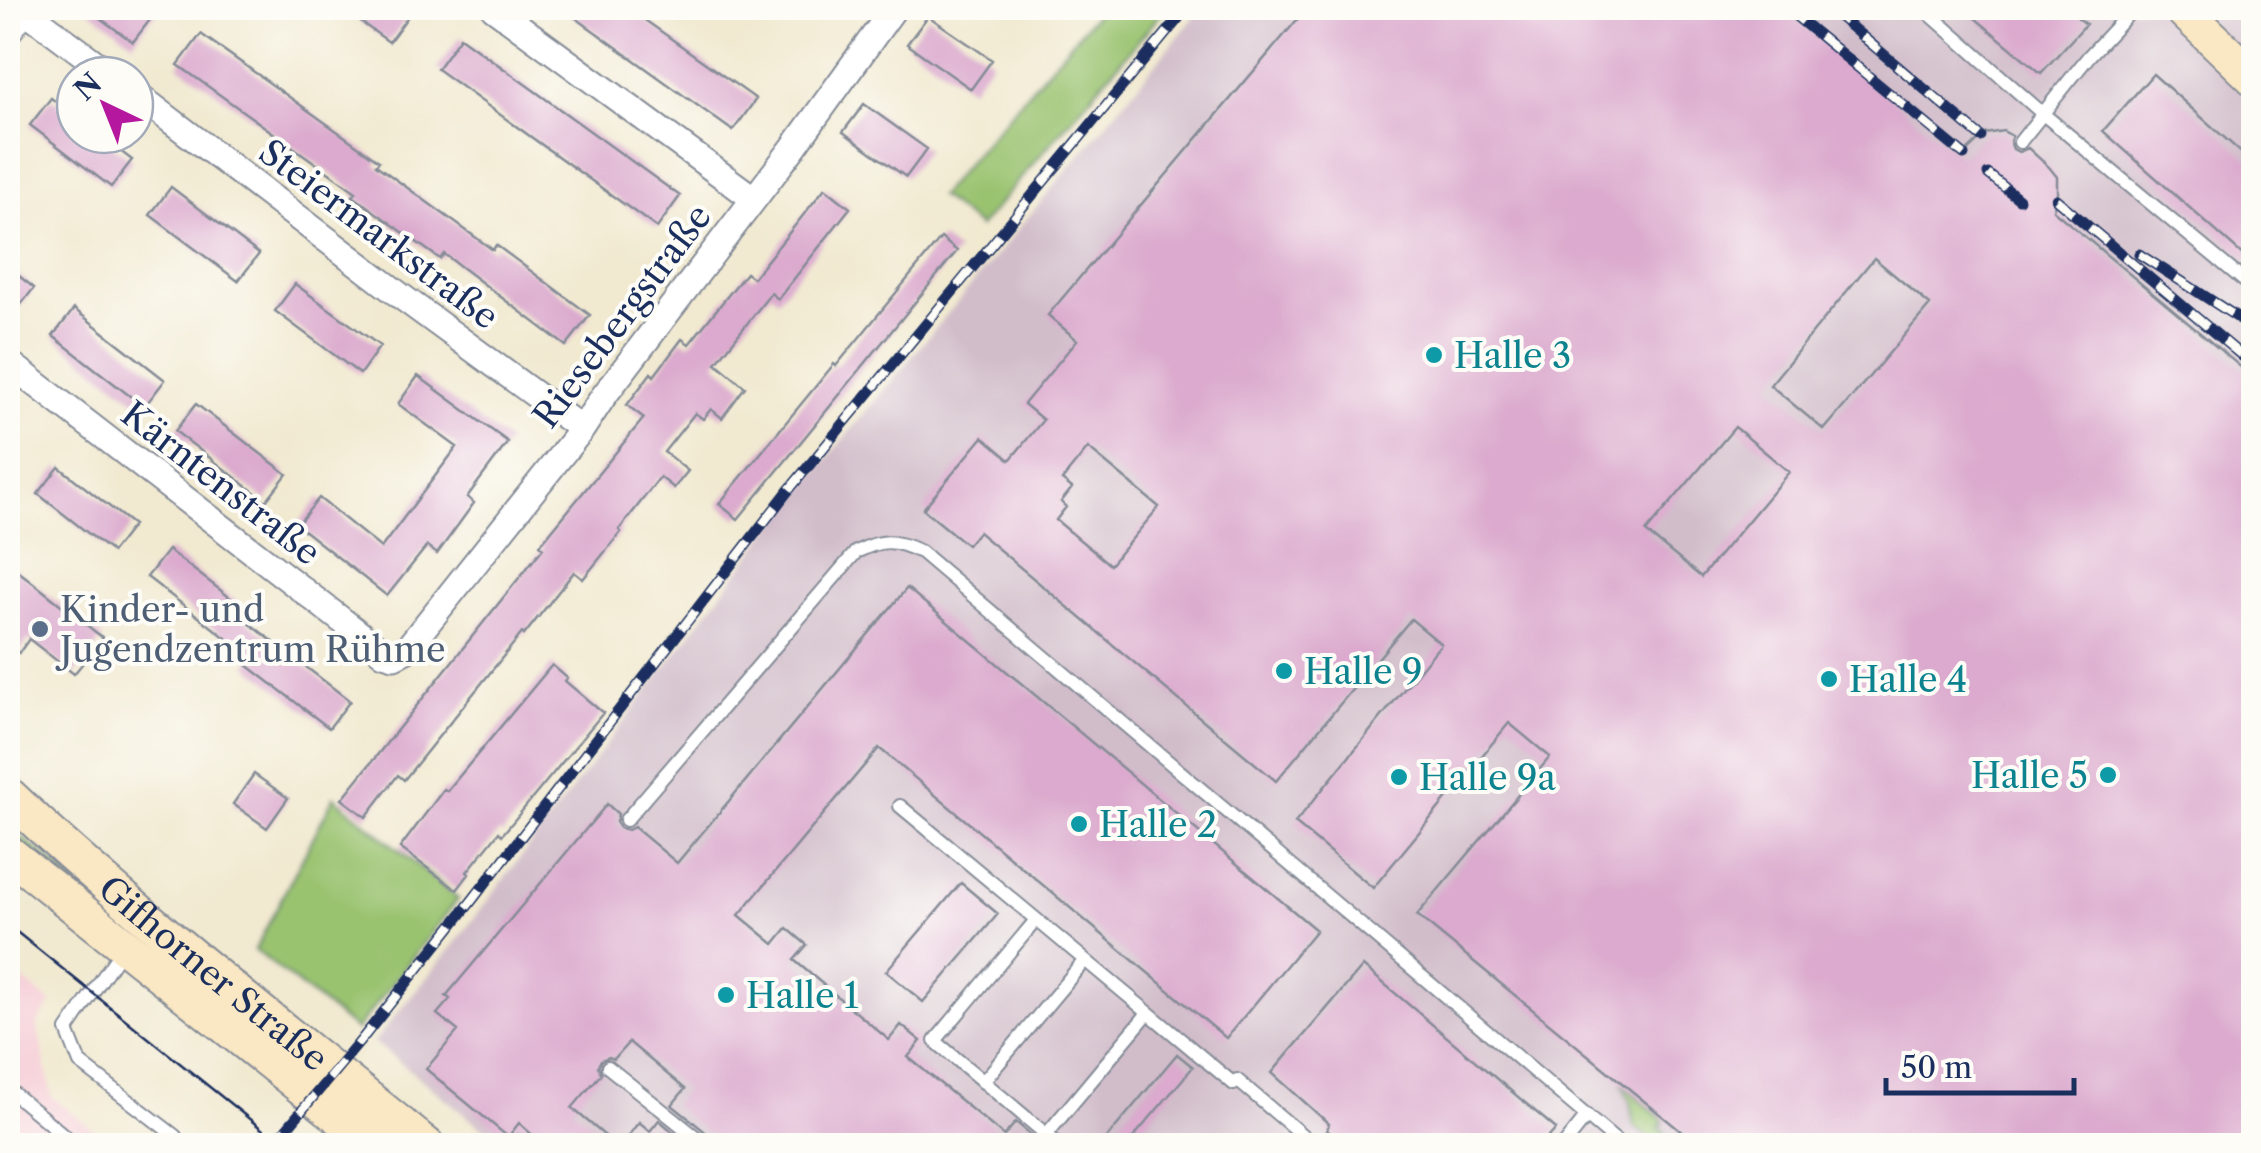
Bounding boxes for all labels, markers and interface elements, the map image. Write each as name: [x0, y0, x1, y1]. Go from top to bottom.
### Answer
north arrow: [55, 55, 155, 155]
text: N: [67, 66, 108, 107]
street label: Steiermarkstraße: [251, 130, 507, 338]
street label: Riesebergstraße: [524, 196, 720, 436]
place label: Halle 3: [1454, 334, 1571, 377]
marker: Halle 3: [1423, 344, 1445, 366]
street label: Kärntenstraße: [113, 392, 329, 574]
place label: Kinder- und Jugendzentrum Rühme: [55, 588, 446, 671]
marker: Kinder- und Jugendzentrum Rühme: [29, 618, 51, 640]
place label: Halle 9: [1304, 650, 1422, 693]
place label: Halle 4: [1849, 658, 1967, 701]
marker: Halle 9: [1273, 660, 1295, 682]
marker: Halle 4: [1818, 668, 1840, 690]
place label: Halle 5: [1971, 754, 2088, 797]
place label: Halle 9a: [1419, 756, 1556, 799]
marker: Halle 5: [2097, 764, 2119, 786]
marker: Halle 9a: [1388, 766, 1410, 788]
place label: Halle 2: [1099, 803, 1217, 846]
marker: Halle 2: [1068, 813, 1090, 835]
street label: Gifhorner Straße: [90, 866, 337, 1080]
place label: Halle 1: [746, 974, 859, 1017]
marker: Halle 1: [715, 984, 737, 1006]
scale bar: [1886, 1033, 2074, 1095]
text: 50 m: [1901, 1049, 1972, 1086]

